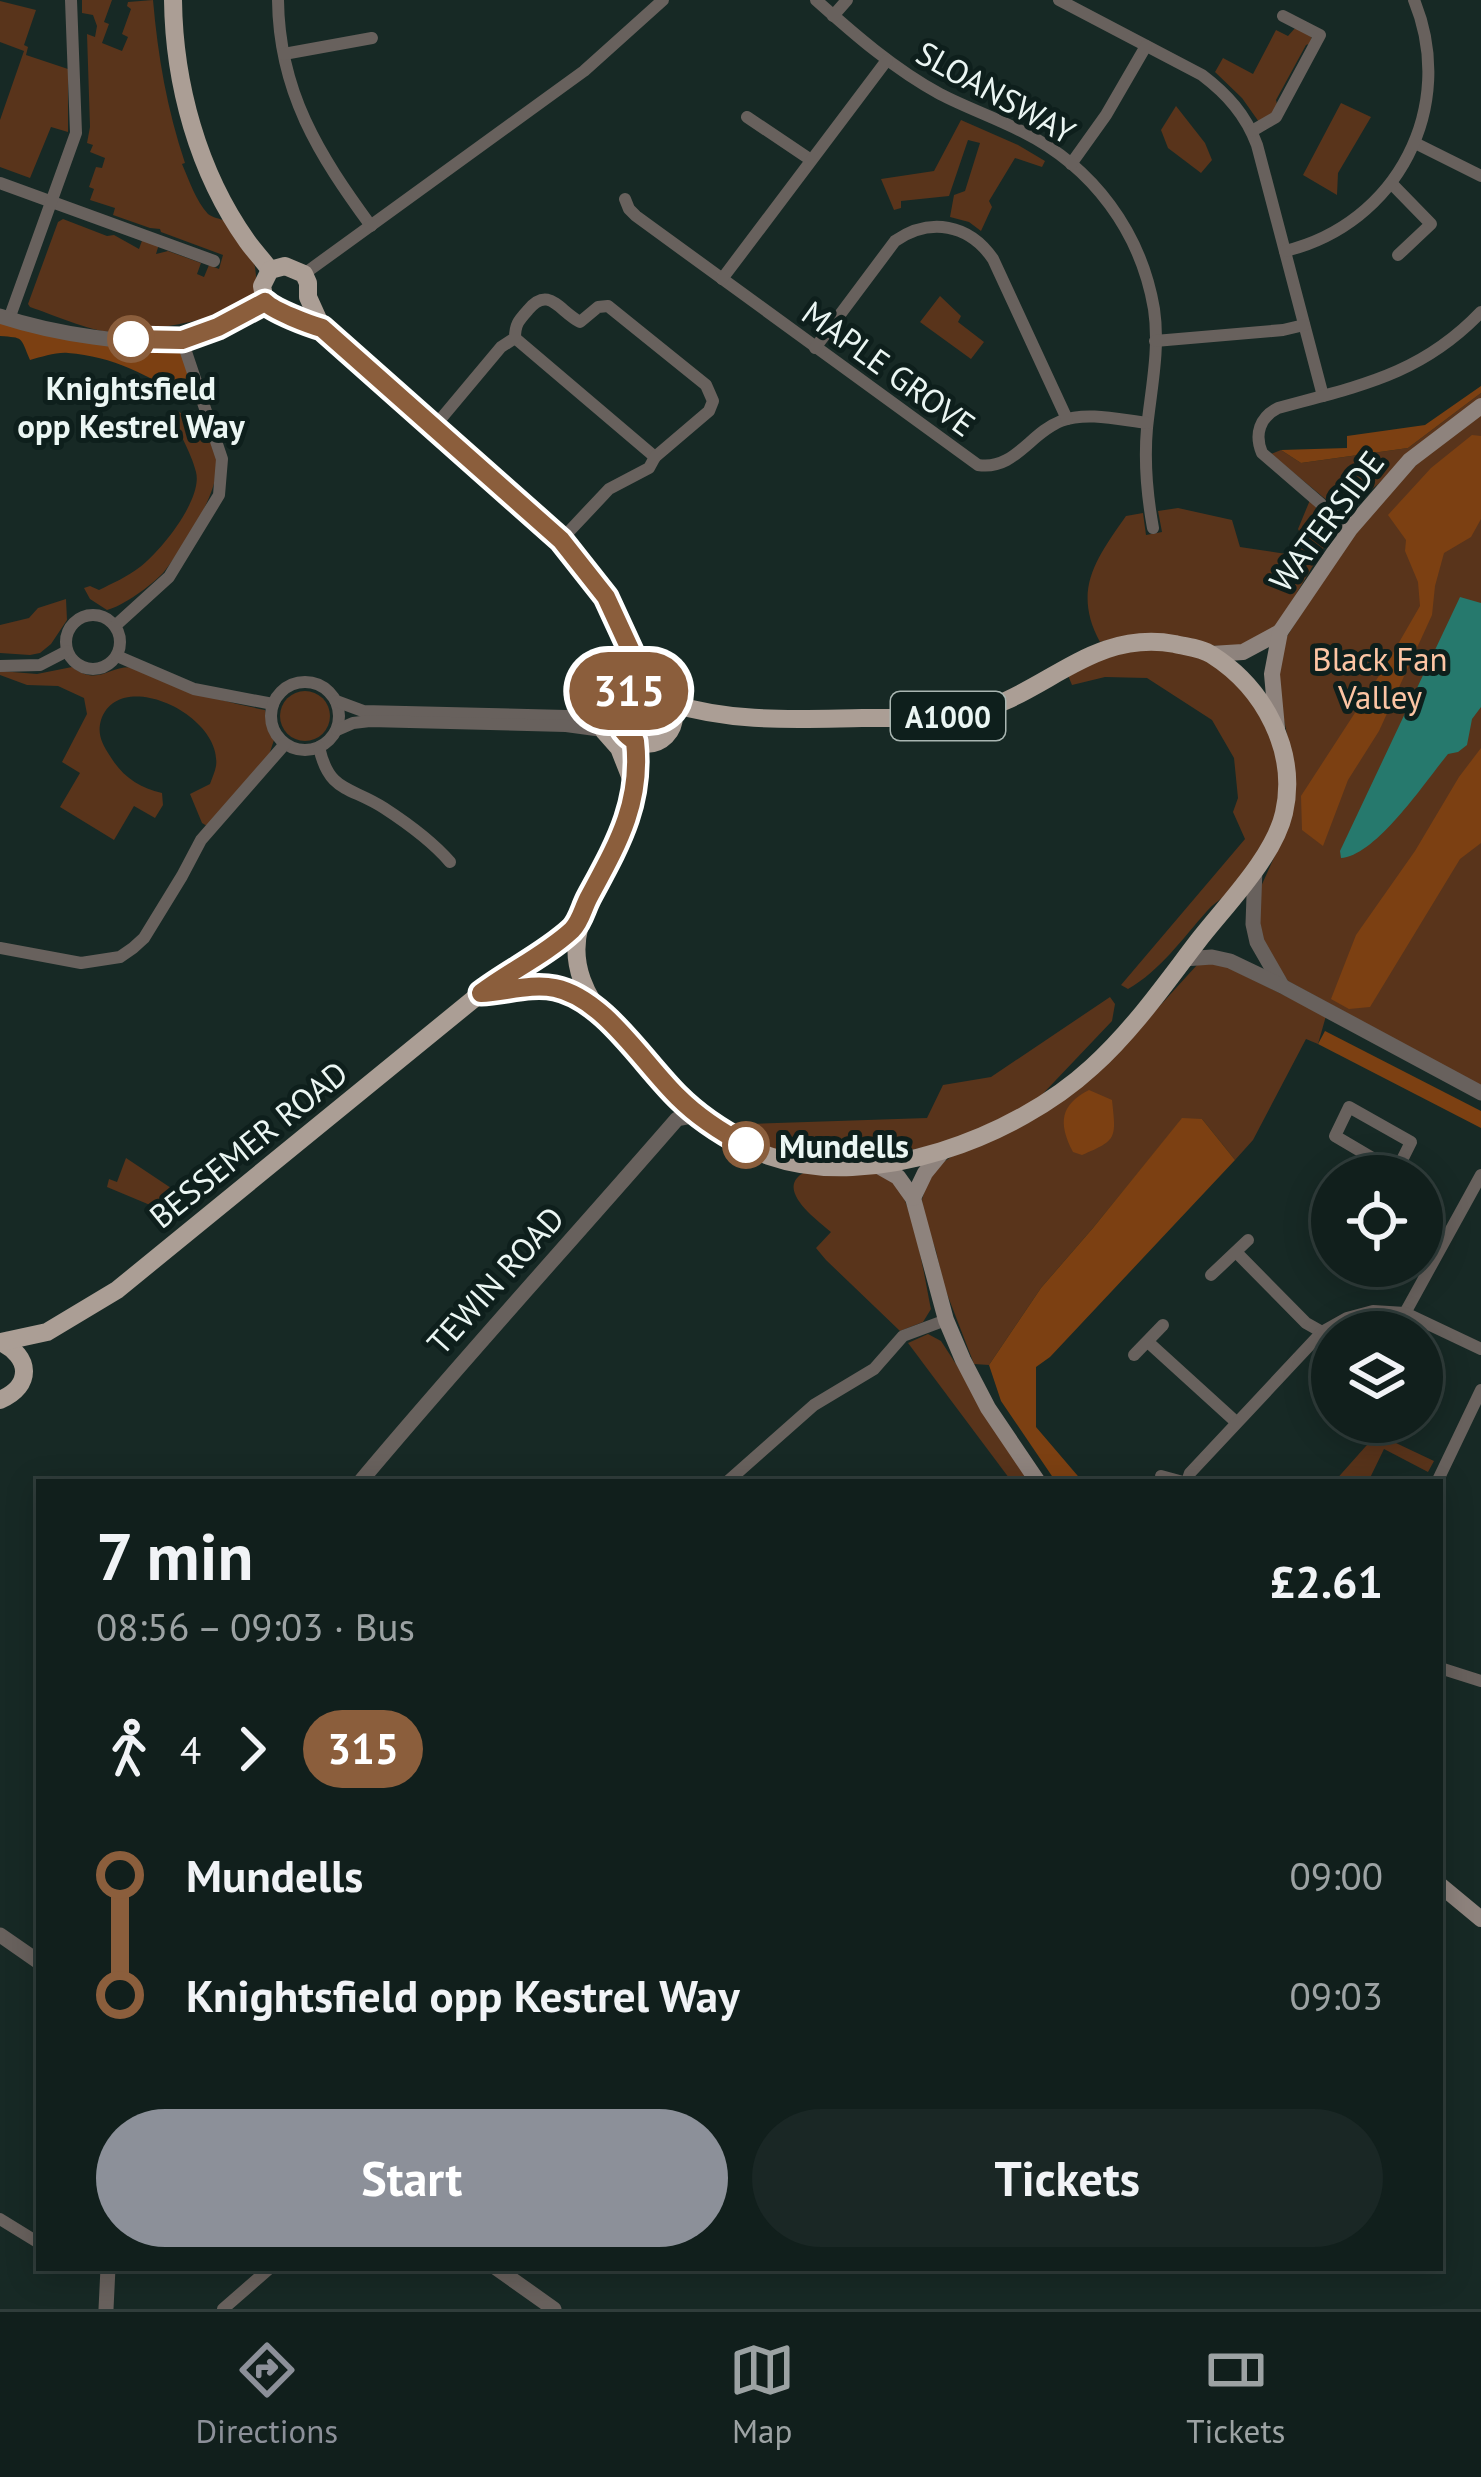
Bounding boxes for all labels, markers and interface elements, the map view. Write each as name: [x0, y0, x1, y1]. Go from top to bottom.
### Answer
street label: SLOANSWAY: [909, 31, 1083, 154]
street label: MAPLE GROVE: [794, 291, 984, 445]
marker: Knightsfield opp Kestrel Way: [109, 317, 153, 361]
place label: Knightsfield opp Kestrel Way: [17, 366, 246, 447]
street label: WATERSIDE: [1259, 442, 1393, 600]
park label: Black Fan Valley: [1312, 637, 1448, 718]
line badge: 315: [560, 652, 698, 730]
text: 315: [593, 663, 665, 718]
road number: A1000: [891, 692, 1005, 740]
street label: BESSEMER ROAD: [140, 1051, 356, 1237]
marker: Mundells: [724, 1123, 768, 1167]
place label: Mundells: [779, 1124, 909, 1167]
map controls: [1311, 1155, 1443, 1443]
button: locate: [1311, 1155, 1443, 1287]
street label: TEWIN ROAD: [417, 1197, 573, 1363]
button: layers: [1311, 1311, 1443, 1443]
text: 7 min: [96, 1513, 253, 1598]
text: £2.61: [1270, 1552, 1383, 1610]
text: 08:56 – 09:03 · Bus: [96, 1601, 415, 1652]
icon: walk: [96, 1716, 162, 1782]
icon: forward: [219, 1716, 285, 1782]
text: 315: [327, 1721, 399, 1776]
text: 4: [180, 1724, 201, 1775]
text: Mundells: [186, 1846, 363, 1904]
text: 09:00: [1289, 1850, 1383, 1901]
text: Knightsfield opp Kestrel Way: [186, 1966, 740, 2024]
text: 09:03: [1289, 1970, 1383, 2021]
button: Start: [96, 2109, 728, 2247]
button: Tickets: [752, 2109, 1383, 2247]
tab: Directions: [196, 2337, 338, 2452]
tab: Map: [729, 2337, 795, 2452]
tab: Tickets: [1186, 2337, 1285, 2452]

